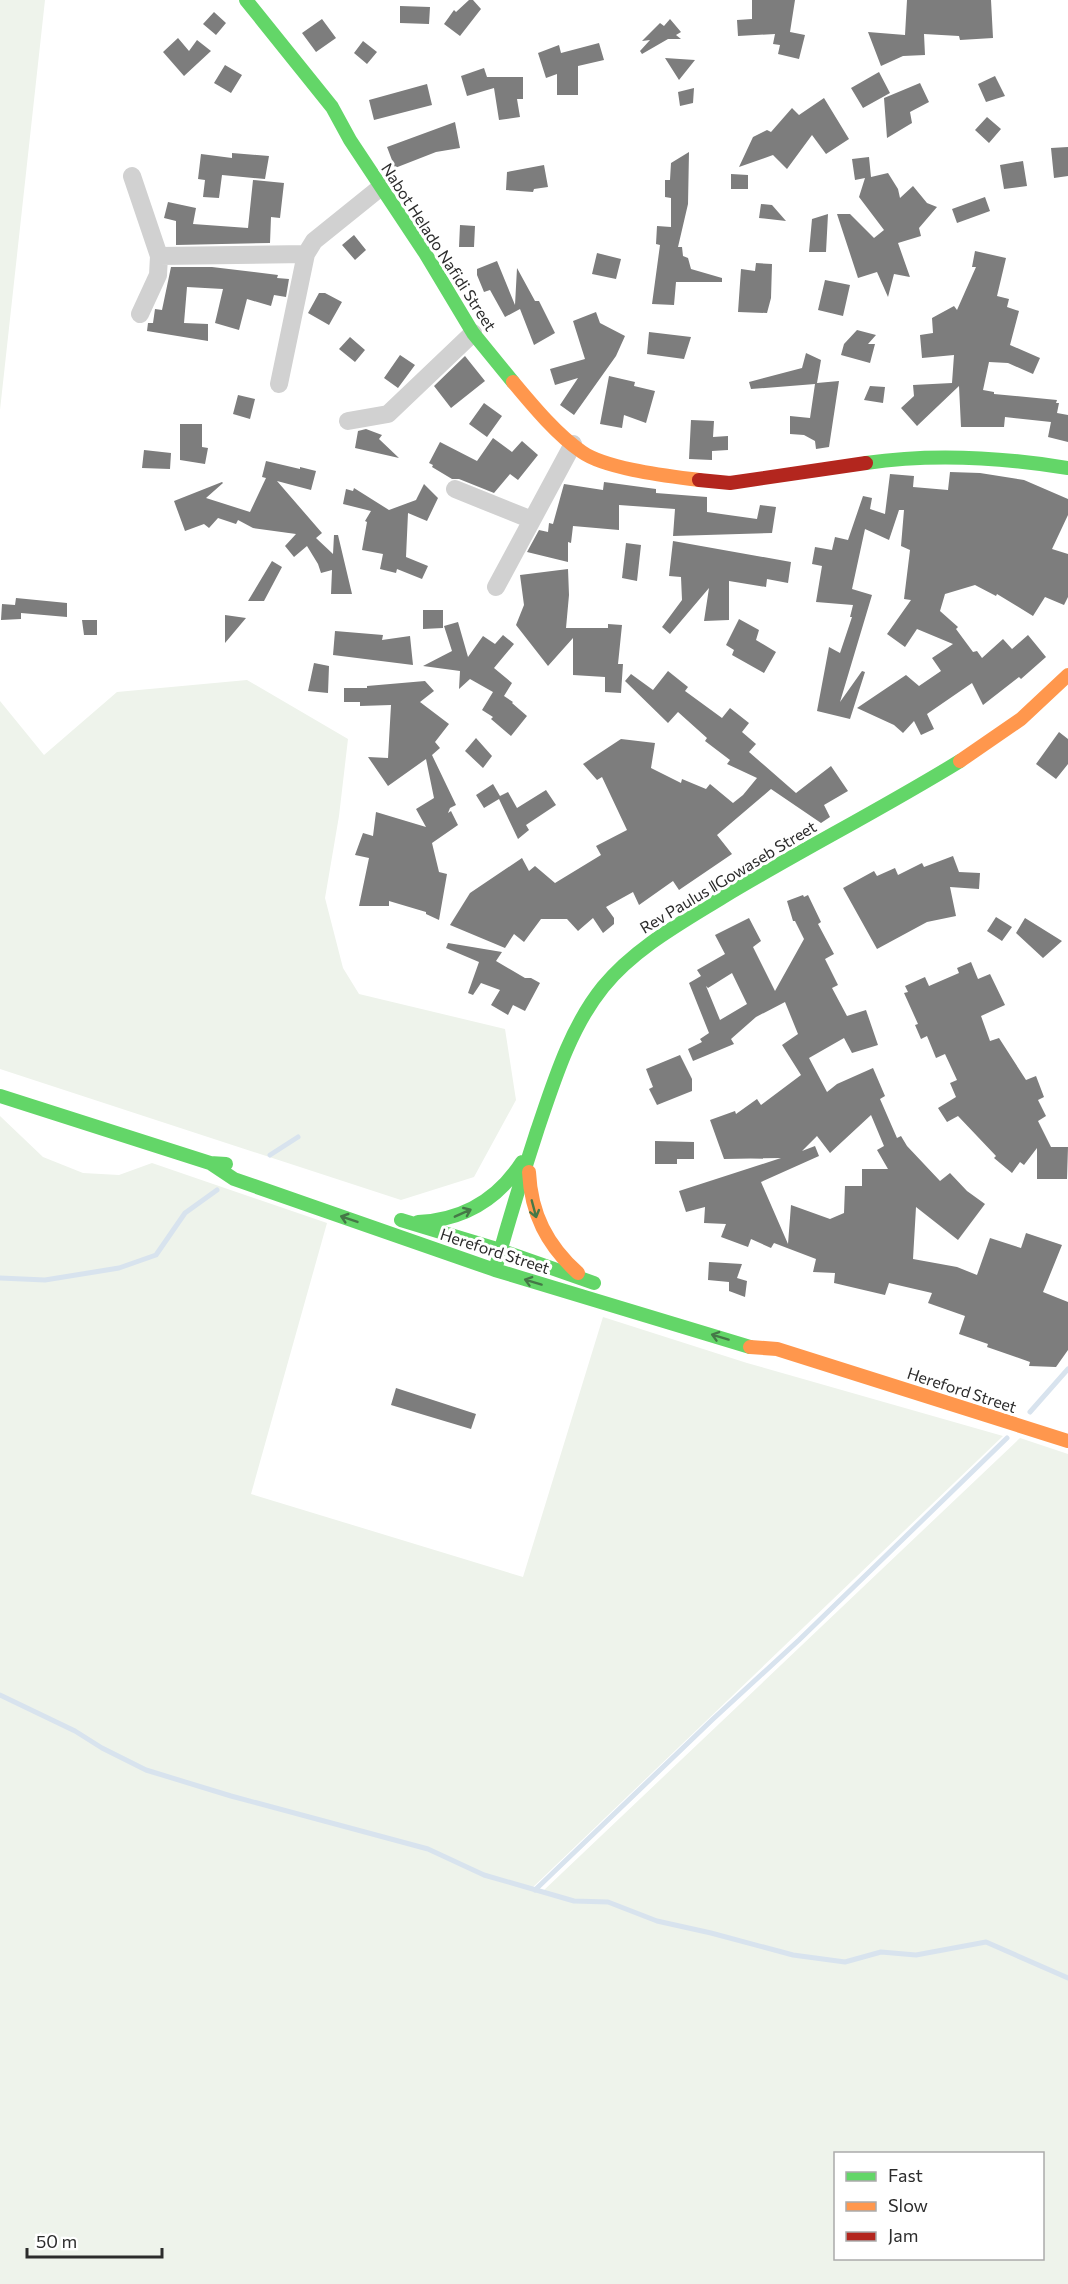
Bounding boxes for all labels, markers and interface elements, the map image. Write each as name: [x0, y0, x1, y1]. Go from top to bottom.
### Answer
street label: Nabot Helado Nafidi Street: [378, 159, 501, 335]
street label: Rev Paulus ǁGowaseb Street: [636, 816, 820, 937]
one-way arrow: [529, 1199, 540, 1218]
one-way arrow: [454, 1207, 472, 1218]
one-way arrow: [340, 1213, 359, 1224]
street label: Hereford Street: [438, 1224, 553, 1277]
one-way arrow: [524, 1276, 543, 1287]
one-way arrow: [711, 1331, 730, 1342]
street label: Hereford Street: [905, 1363, 1020, 1416]
legend: [834, 2152, 1044, 2260]
text: Fast: [888, 2164, 923, 2186]
text: Slow: [888, 2194, 928, 2216]
scale bar: [27, 2221, 162, 2259]
text: Jam: [888, 2224, 918, 2246]
text: 50 m: [36, 2230, 77, 2252]

